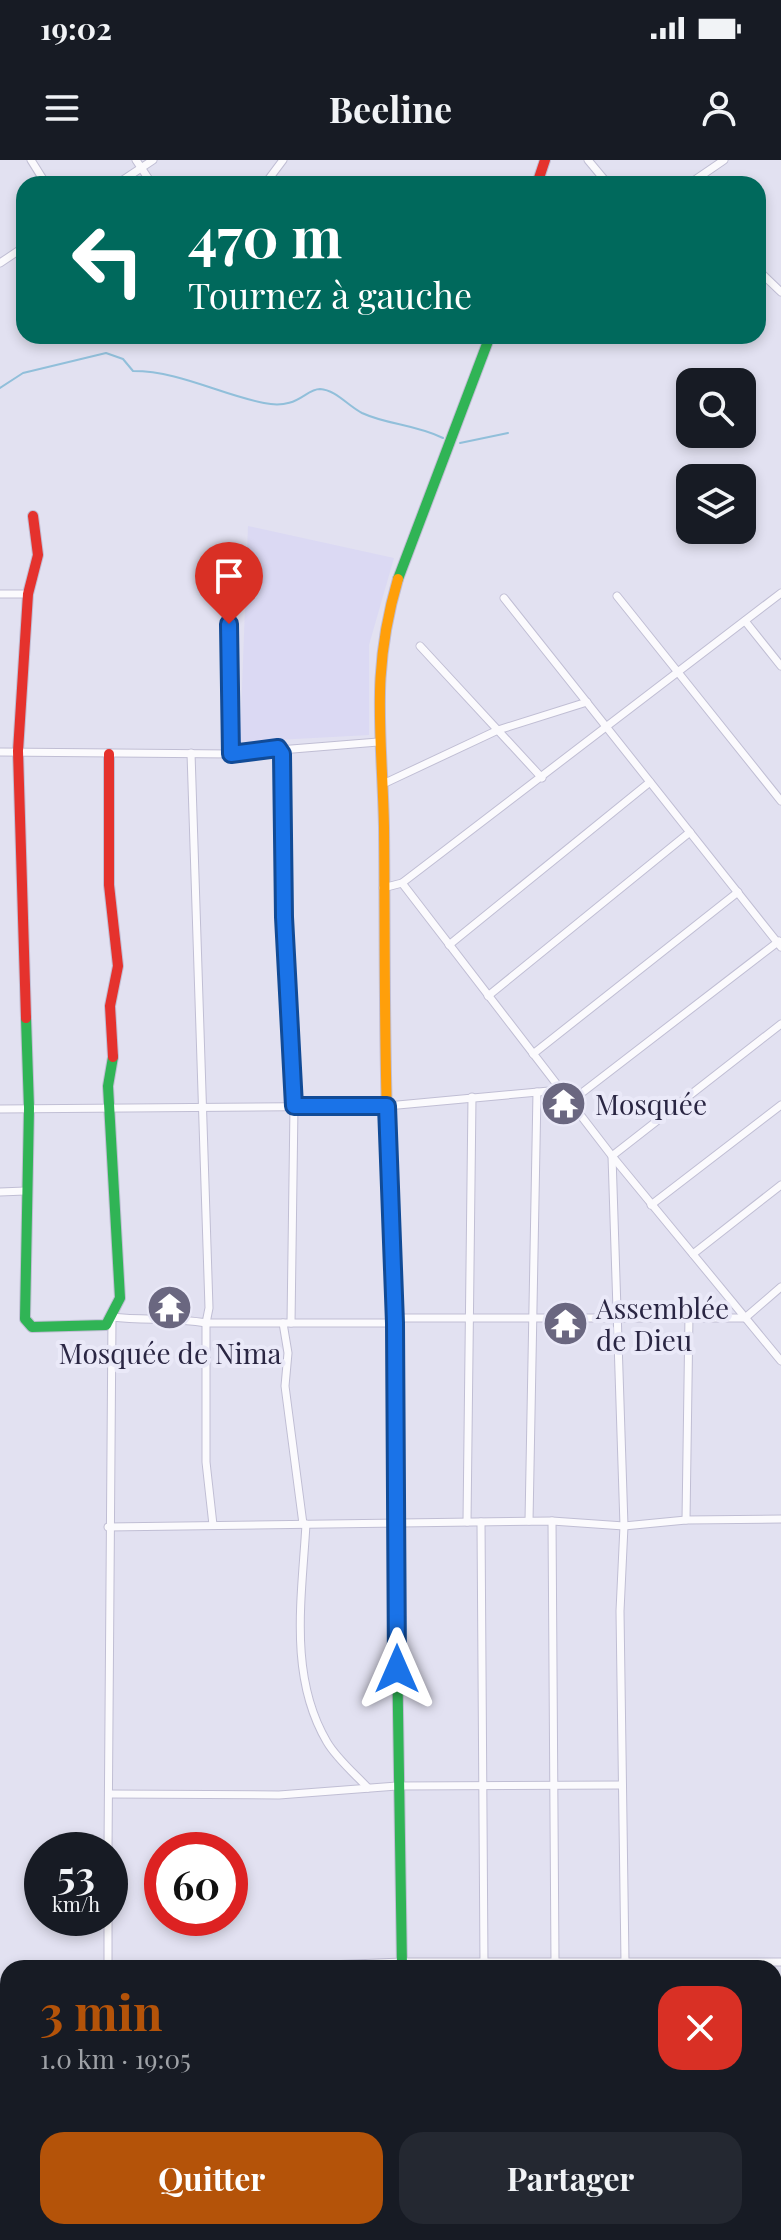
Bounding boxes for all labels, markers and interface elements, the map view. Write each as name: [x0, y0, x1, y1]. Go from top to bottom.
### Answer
text: 19:02: [40, 8, 112, 48]
text: Beeline: [329, 84, 452, 132]
icon: menu: [40, 86, 84, 130]
icon: person: [697, 86, 741, 130]
text: 470 m: [188, 198, 342, 273]
icon: left: [56, 208, 160, 312]
text: Tournez à gauche: [188, 270, 472, 318]
map controls: [676, 368, 756, 544]
button: search: [676, 368, 756, 448]
button: layers: [676, 464, 756, 544]
pin: [195, 542, 263, 624]
icon: arrive: [207, 554, 251, 598]
temple icon: Mosquée: [540, 1079, 588, 1127]
place label: Mosquée: [595, 1085, 707, 1122]
temple icon: Mosquée de Nima: [146, 1283, 194, 1331]
place label: Assemblée de Dieu: [595, 1289, 729, 1358]
temple icon: Assemblée de Dieu: [541, 1299, 589, 1347]
place label: Mosquée de Nima: [59, 1334, 282, 1371]
position arrow: [355, 1627, 439, 1711]
speed limit sign: 60: [144, 1832, 248, 1936]
text: 53: [57, 1847, 95, 1900]
text: km/h: [52, 1890, 100, 1917]
text: 3 min: [40, 1979, 162, 2043]
button: close: [658, 1986, 742, 2070]
text: 1.0 km · 19:05: [40, 2041, 191, 2076]
button: Quitter: [40, 2132, 383, 2224]
button: Partager: [399, 2132, 742, 2224]

